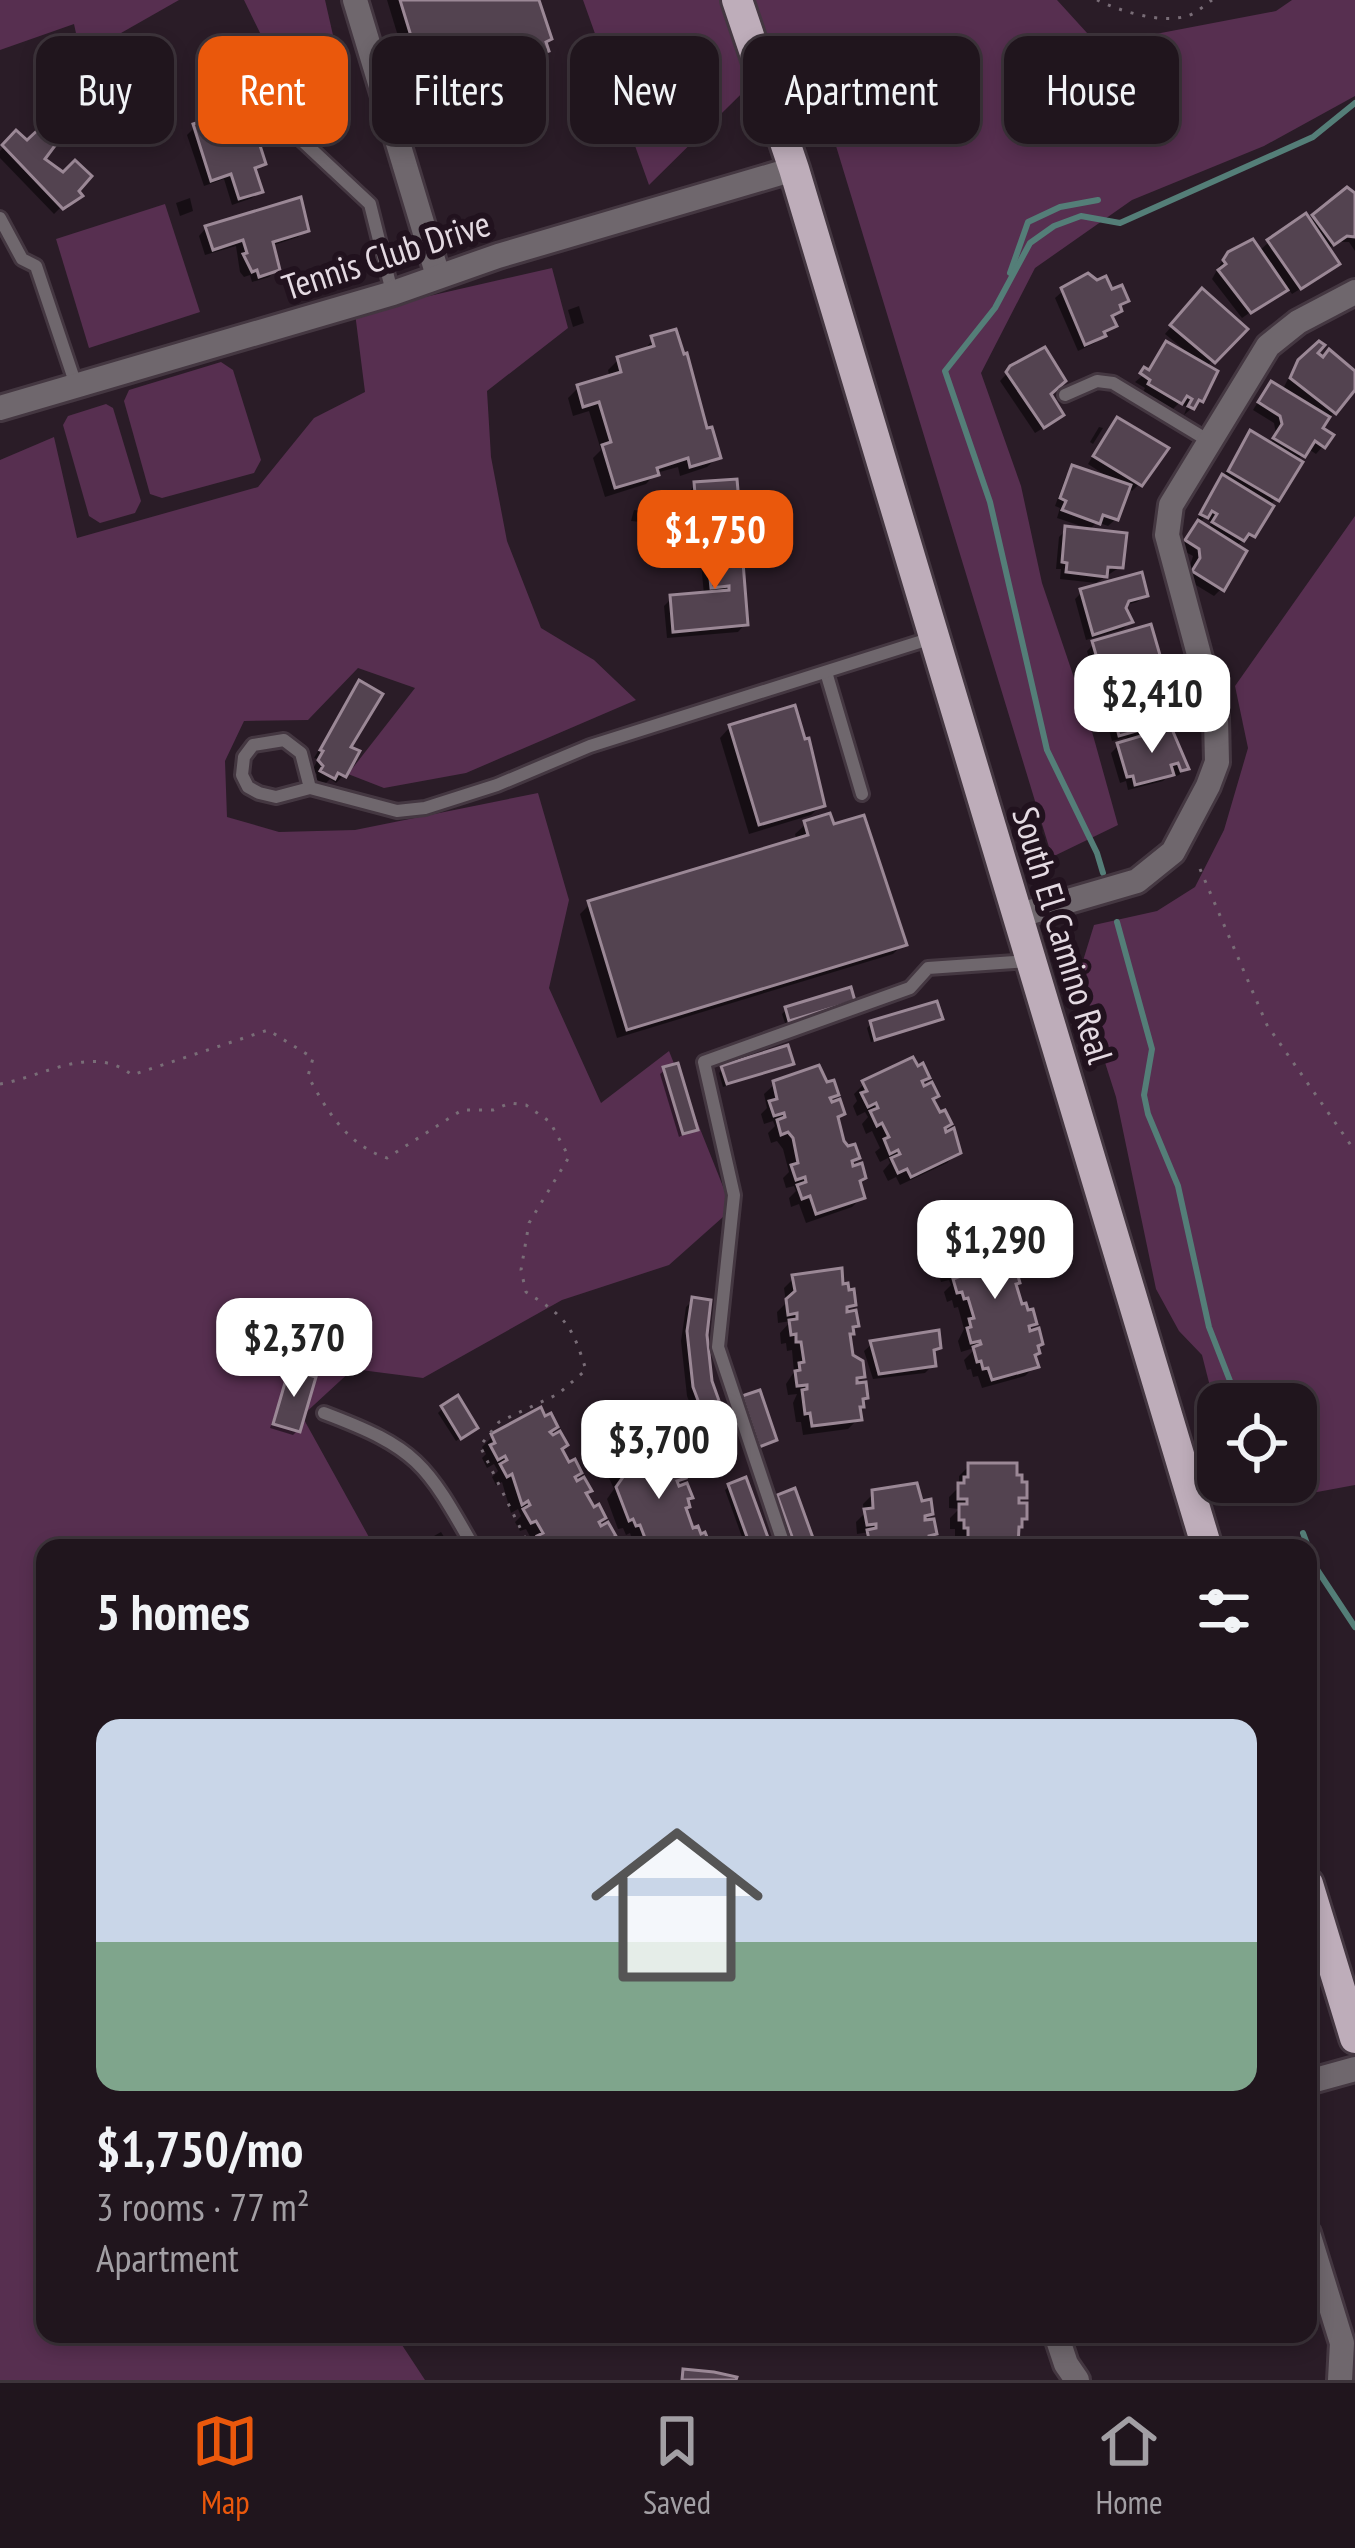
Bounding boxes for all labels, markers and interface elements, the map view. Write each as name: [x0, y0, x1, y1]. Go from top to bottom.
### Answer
chip: Buy: [36, 36, 174, 144]
chip: Rent: [198, 36, 348, 144]
chip: Filters: [372, 36, 546, 144]
chip: New: [570, 36, 719, 144]
chip: Apartment: [743, 36, 980, 144]
chip: House: [1004, 36, 1179, 144]
street label: Tennis Club Drive: [276, 199, 496, 310]
pin: $1,750: [617, 490, 813, 592]
text: $1,750: [664, 503, 766, 554]
pin: $2,410: [1054, 654, 1250, 756]
text: $2,410: [1101, 667, 1203, 718]
street label: South El Camino Real: [1002, 801, 1125, 1069]
pin: $1,290: [897, 1200, 1093, 1302]
text: $1,290: [944, 1213, 1046, 1264]
pin: $2,370: [196, 1298, 392, 1400]
text: $2,370: [243, 1311, 345, 1362]
map controls: [1197, 1383, 1317, 1503]
button: locate: [1197, 1383, 1317, 1503]
pin: $3,700: [561, 1400, 757, 1502]
text: $3,700: [608, 1413, 710, 1464]
text: 5 homes: [96, 1578, 250, 1644]
icon: filters: [1191, 1578, 1257, 1644]
icon: home: [569, 1797, 785, 2013]
text: $1,750/mo: [96, 2115, 303, 2181]
text: 3 rooms · 77 m²: [96, 2181, 310, 2232]
text: Apartment: [96, 2232, 239, 2283]
tab: Map: [192, 2408, 258, 2523]
tab: Saved: [643, 2408, 711, 2523]
tab: Home: [1096, 2408, 1163, 2523]

